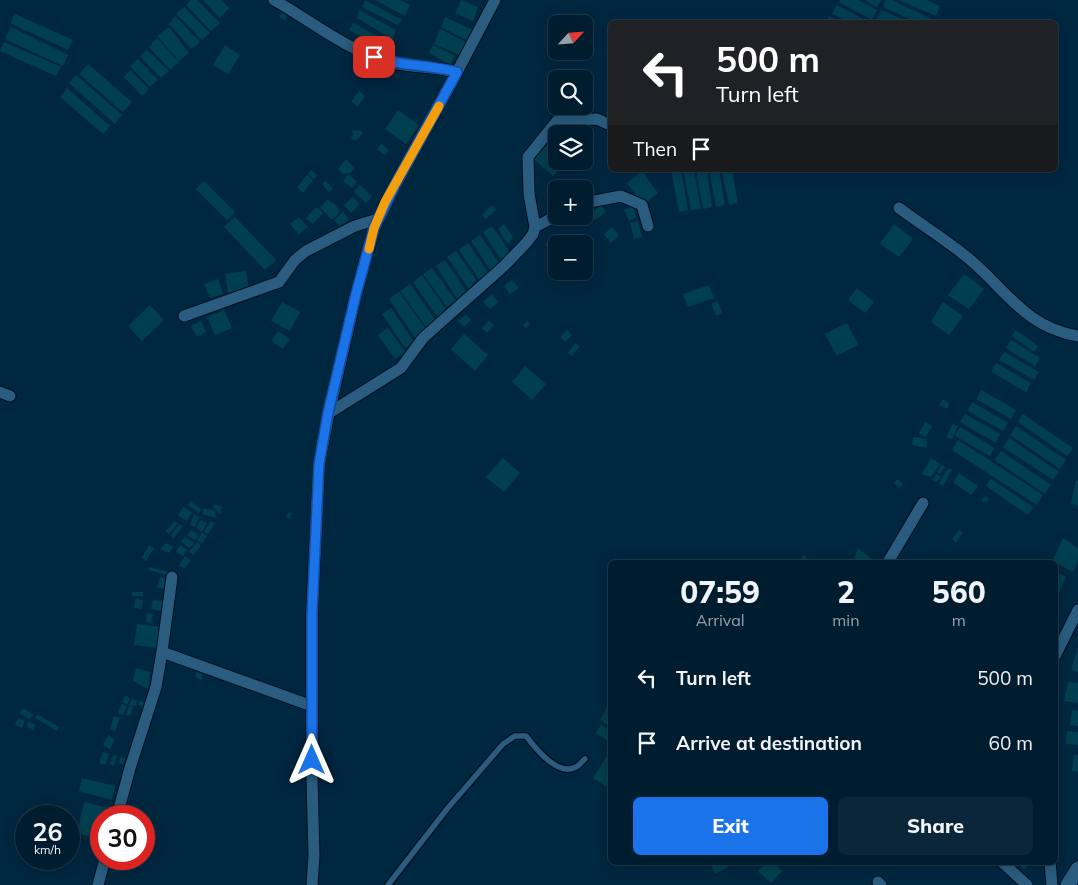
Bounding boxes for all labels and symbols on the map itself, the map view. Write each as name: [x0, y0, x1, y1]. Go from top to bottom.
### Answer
north arrow: [548, 15, 592, 60]
pin: [353, 36, 395, 78]
position arrow: [285, 733, 337, 785]
speed limit sign: 30: [90, 805, 155, 870]

